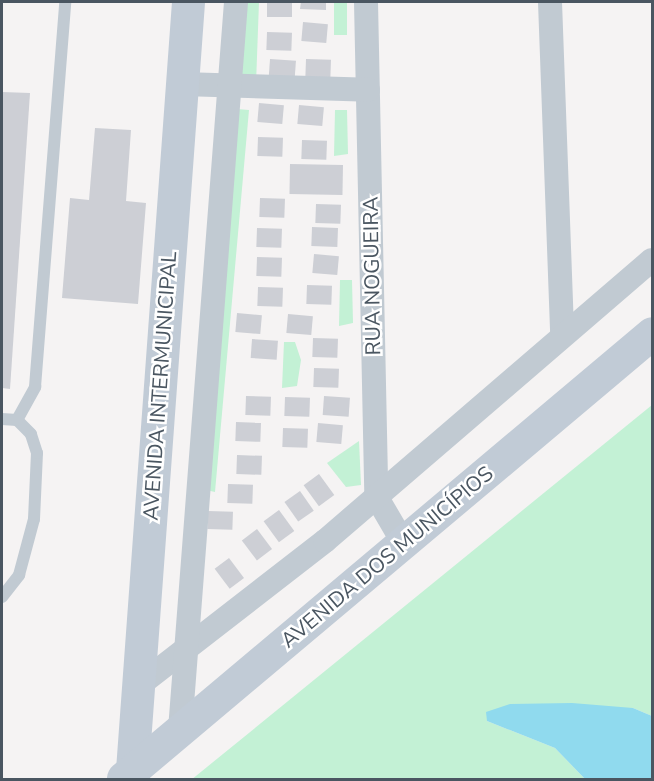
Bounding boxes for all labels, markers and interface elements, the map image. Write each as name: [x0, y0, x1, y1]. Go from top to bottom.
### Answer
street label: RUA NOGUEIRA: [358, 196, 386, 356]
street label: AVENIDA INTERMUNICIPAL: [138, 251, 182, 521]
street label: AVENIDA DOS MUNICÍPIOS: [276, 461, 498, 653]

